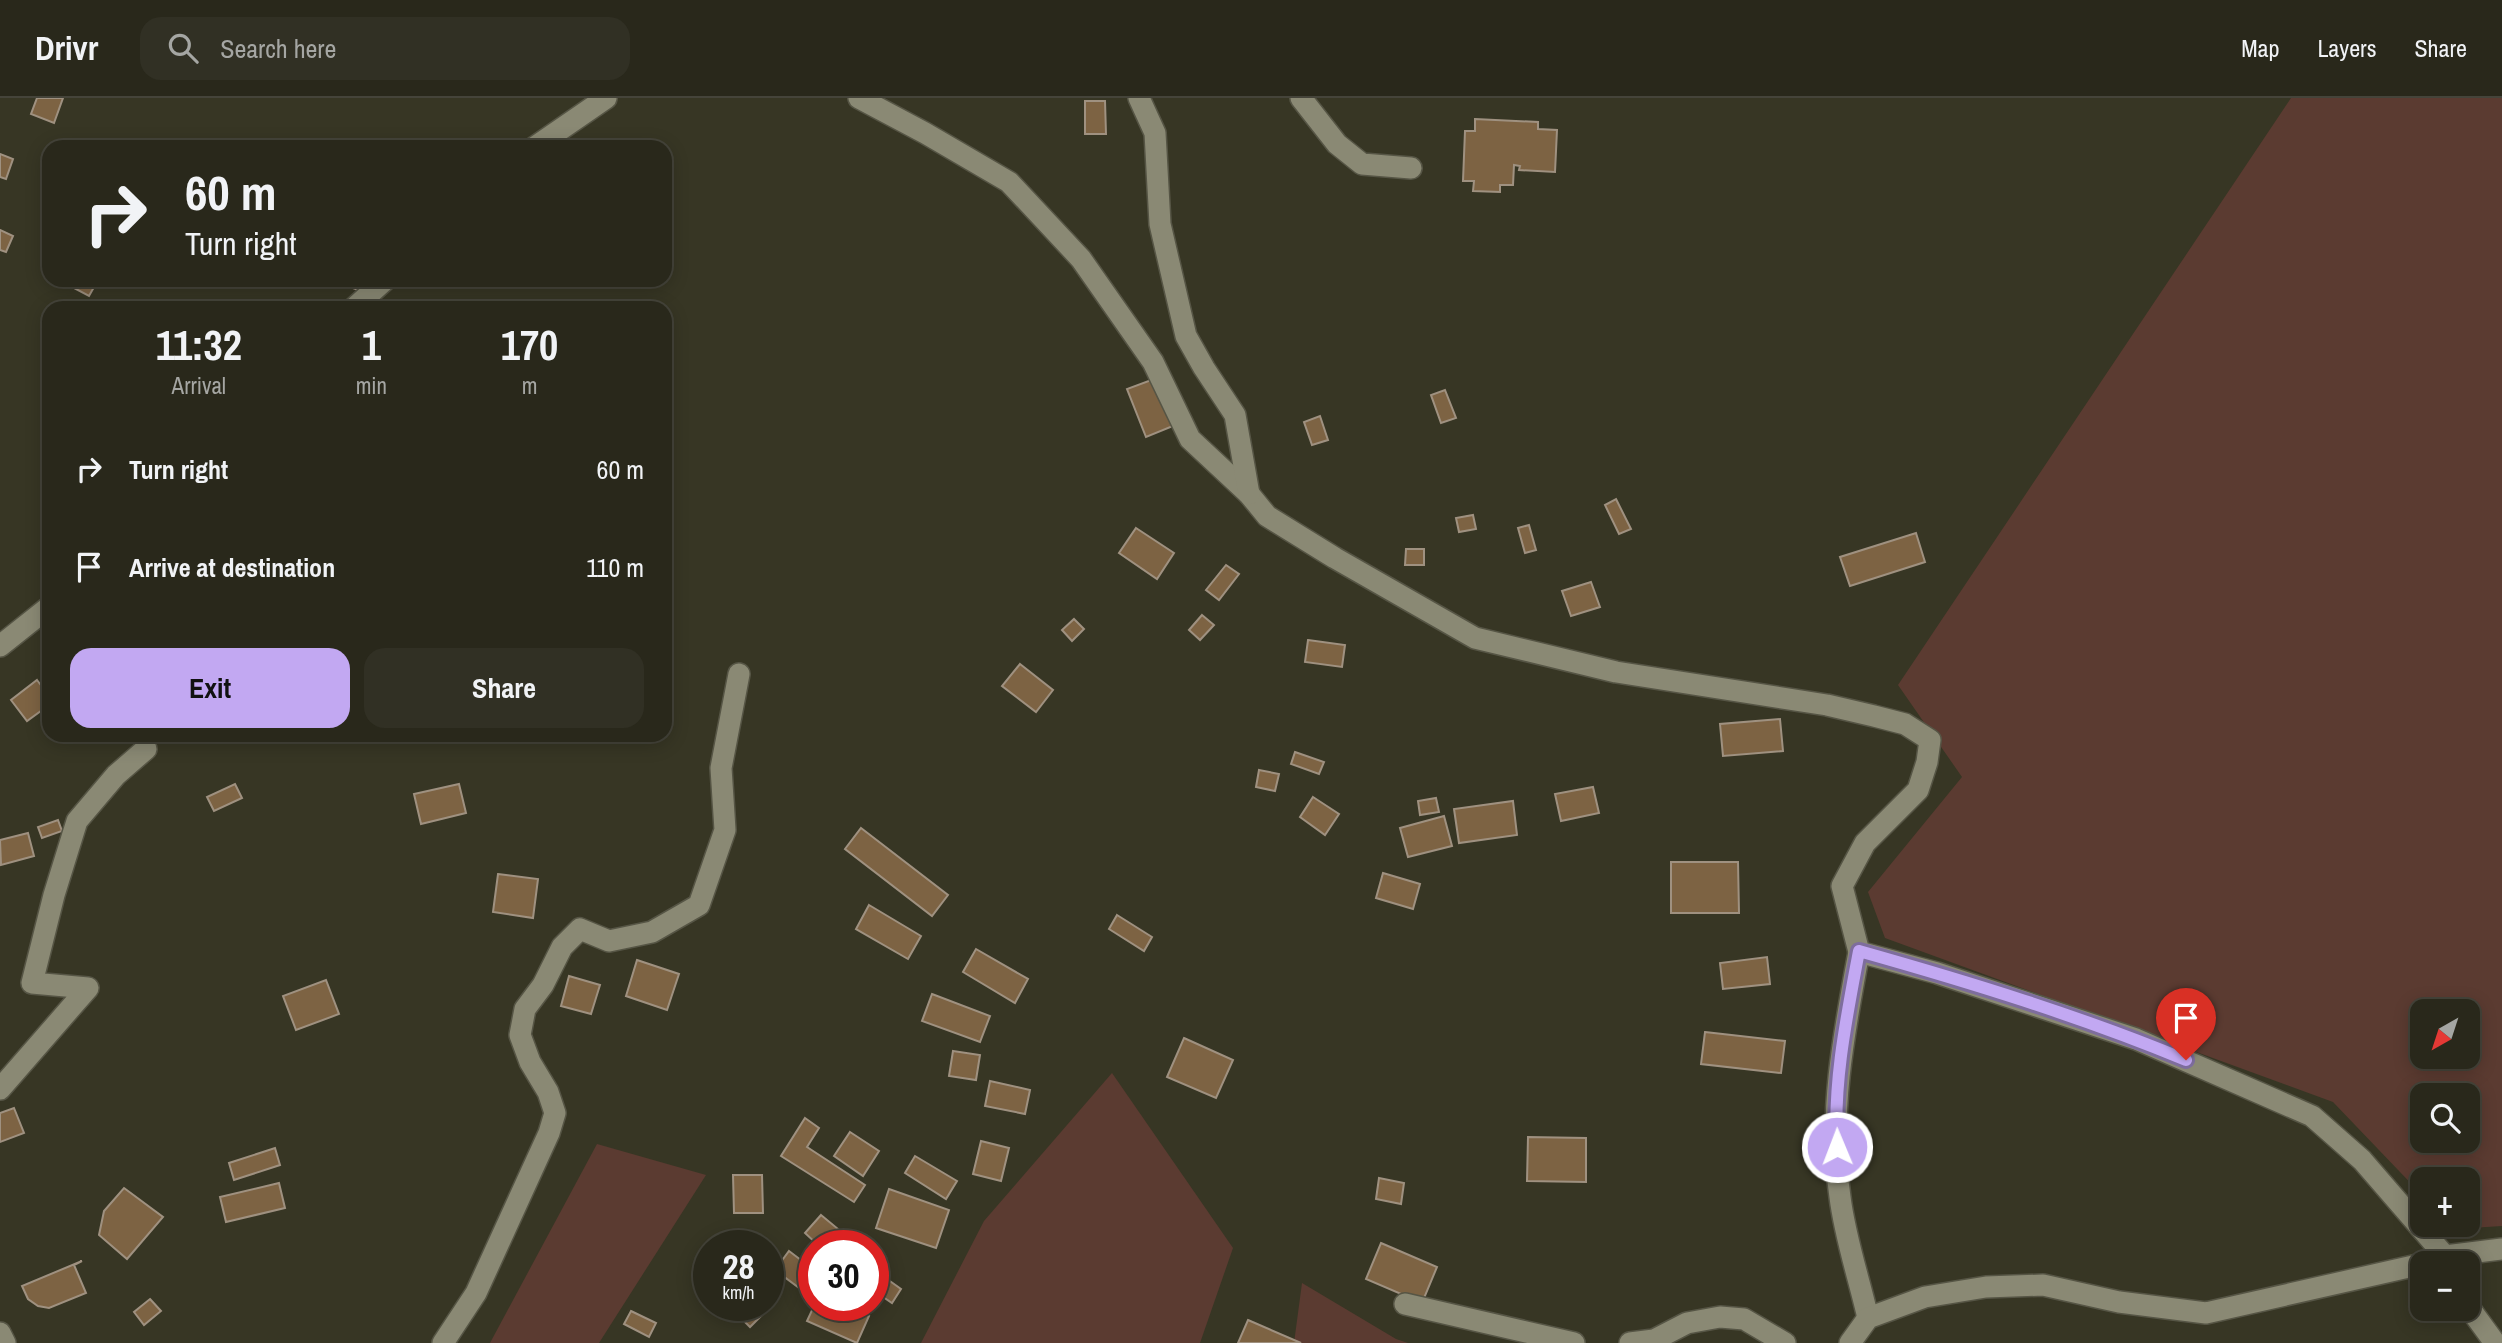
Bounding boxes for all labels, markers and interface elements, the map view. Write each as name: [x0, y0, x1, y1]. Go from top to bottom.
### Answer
search box: [140, 17, 630, 80]
text: Drivr: [35, 26, 98, 70]
icon: search: [164, 29, 202, 67]
text: Search here: [220, 31, 336, 66]
text: Map: [2241, 32, 2279, 64]
text: Layers: [2317, 32, 2376, 64]
text: Share: [2414, 32, 2467, 64]
text: 60 m: [185, 159, 277, 225]
icon: right: [70, 168, 161, 259]
text: Turn right: [185, 222, 297, 265]
text: 11:32: [156, 317, 242, 373]
text: 1: [362, 317, 381, 373]
text: 170: [501, 317, 558, 373]
text: Arrival: [172, 370, 226, 401]
text: min: [356, 370, 387, 401]
text: m: [522, 370, 537, 401]
icon: right: [70, 450, 108, 488]
text: Turn right: [129, 452, 228, 487]
text: 60 m: [597, 452, 644, 487]
icon: arrive: [70, 548, 108, 586]
text: Arrive at destination: [129, 550, 335, 585]
text: 110 m: [586, 550, 644, 585]
button: Exit: [70, 648, 350, 728]
button: Share: [364, 648, 644, 728]
pin: [2156, 988, 2216, 1060]
icon: arrive: [2167, 999, 2205, 1037]
north arrow: [2410, 999, 2480, 1069]
map controls: [2410, 999, 2480, 1321]
button: search: [2410, 1083, 2480, 1153]
position arrow: [1800, 1110, 1874, 1184]
button: +: [2410, 1167, 2480, 1237]
speed limit sign: 30: [798, 1230, 889, 1321]
text: 28: [723, 1243, 754, 1290]
button: −: [2410, 1251, 2480, 1321]
text: km/h: [723, 1280, 755, 1305]

